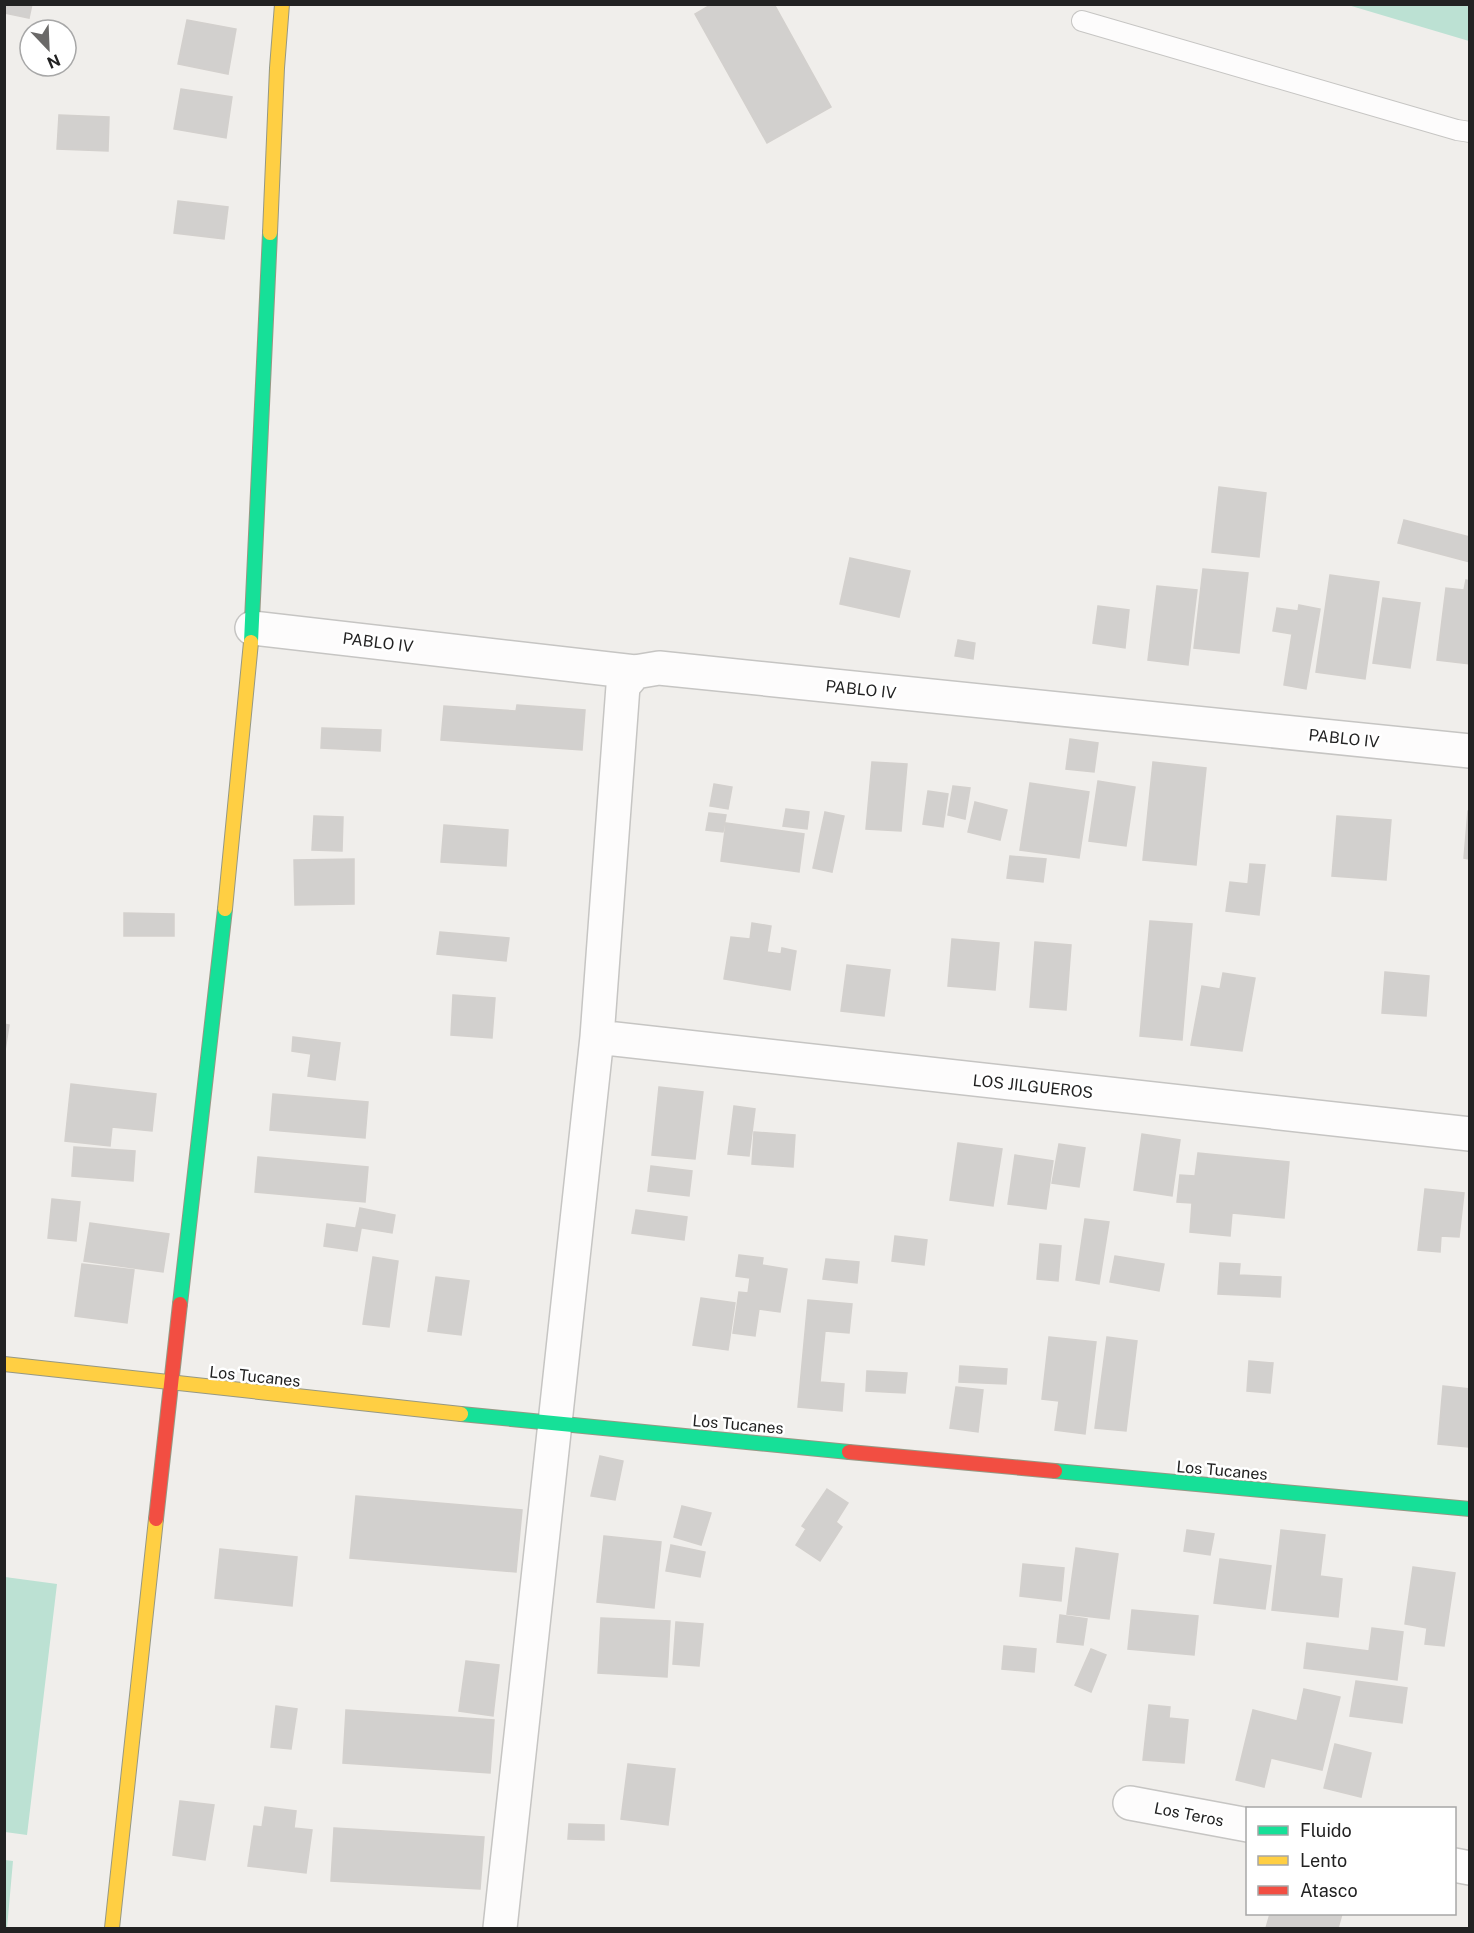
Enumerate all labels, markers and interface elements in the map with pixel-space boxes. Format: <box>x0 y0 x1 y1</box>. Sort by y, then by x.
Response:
north arrow <box>18 18 78 78</box>
text: N <box>44 50 63 73</box>
street label: PABLO IV <box>341 629 415 656</box>
street label: PABLO IV <box>825 676 898 703</box>
street label: PABLO IV <box>1308 725 1381 752</box>
street label: LOS JILGUEROS <box>972 1071 1094 1102</box>
street label: Los Tucanes <box>208 1362 301 1391</box>
street label: Los Tucanes <box>692 1411 784 1438</box>
street label: Los Tucanes <box>1176 1457 1268 1484</box>
street label: Los Teros <box>1152 1798 1225 1831</box>
legend <box>1246 1807 1456 1915</box>
text: Fluido <box>1300 1820 1352 1841</box>
text: Lento <box>1300 1850 1347 1871</box>
text: Atasco <box>1300 1880 1358 1901</box>

